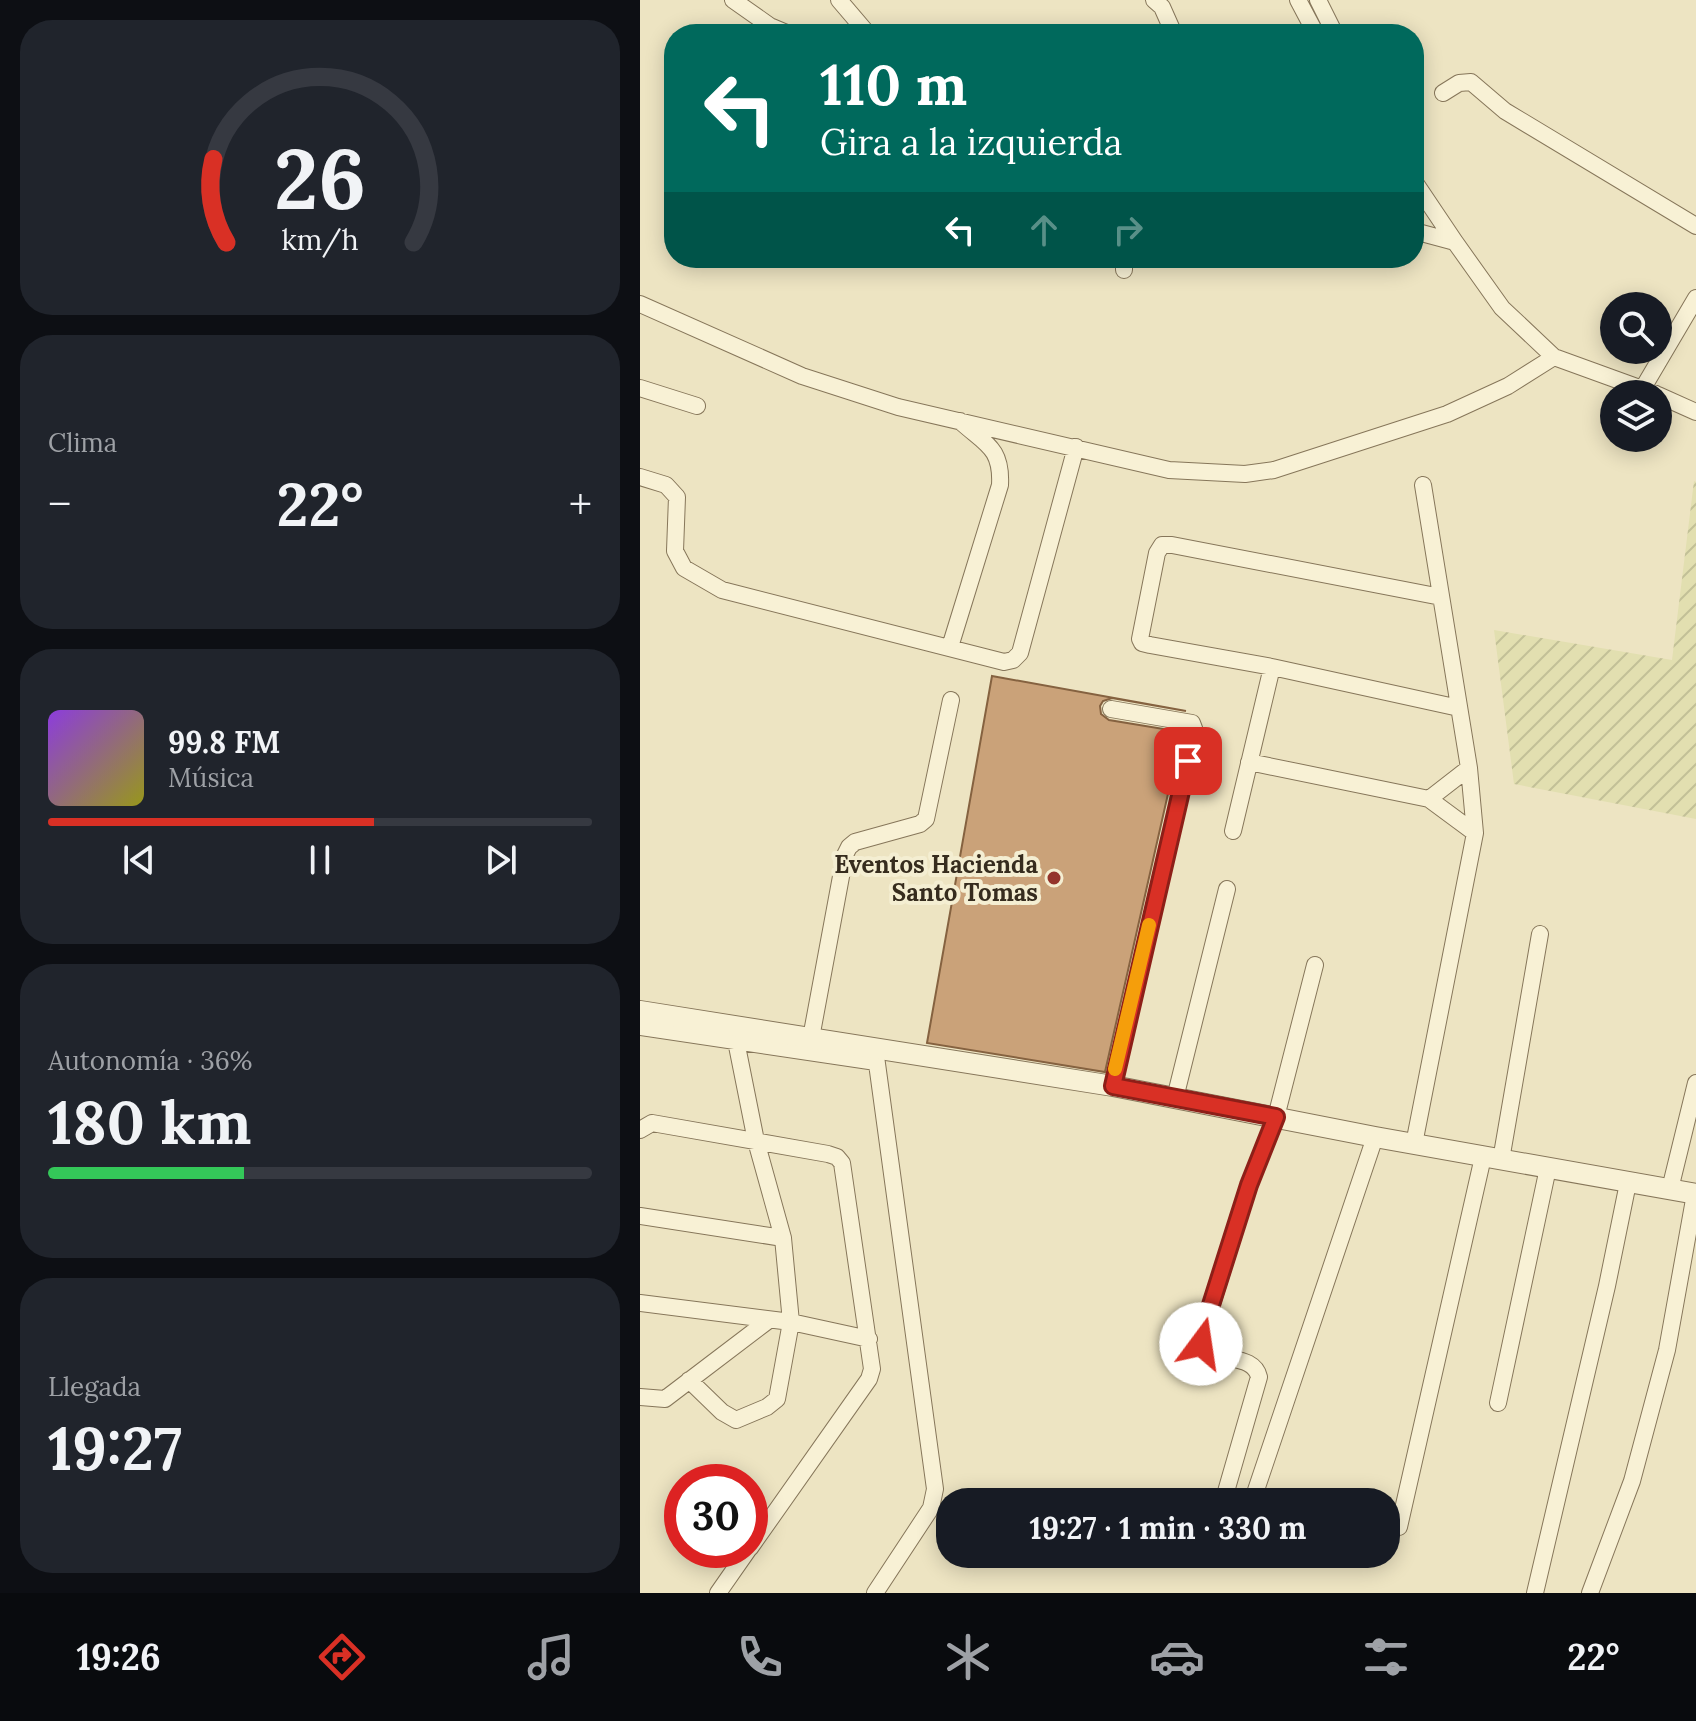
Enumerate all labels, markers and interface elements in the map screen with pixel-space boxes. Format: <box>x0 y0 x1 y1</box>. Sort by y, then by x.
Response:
text: 110 m <box>820 49 967 120</box>
icon: left <box>688 56 792 160</box>
text: Gira a la izquierda <box>820 119 1122 165</box>
text: 26 <box>274 125 366 232</box>
icon: left <box>938 208 982 252</box>
icon: ahead <box>1022 208 1066 252</box>
icon: right <box>1106 208 1150 252</box>
text: km/h <box>281 221 359 258</box>
map controls <box>1600 292 1672 452</box>
button: search <box>1600 292 1672 364</box>
button: layers <box>1600 380 1672 452</box>
text: Clima <box>48 426 117 459</box>
text: 22° <box>277 466 363 542</box>
text: − <box>48 476 71 532</box>
text: + <box>569 476 592 532</box>
text: 99.8 FM <box>168 723 280 761</box>
pin <box>1154 727 1222 795</box>
icon: arrive <box>1166 739 1210 783</box>
text: Música <box>168 761 254 794</box>
icon: previous <box>117 838 161 882</box>
icon: pause <box>298 838 342 882</box>
icon: next <box>479 838 523 882</box>
place label: Eventos Hacienda Santo Tomas <box>834 849 1038 908</box>
marker: Eventos Hacienda Santo Tomas <box>1045 869 1063 887</box>
text: Autonomía · 36% <box>48 1044 252 1077</box>
text: 180 km <box>48 1084 251 1160</box>
position arrow <box>1159 1302 1243 1386</box>
text: Llegada <box>48 1370 141 1403</box>
text: 19:27 <box>48 1410 182 1486</box>
speed limit sign: 30 <box>664 1464 768 1568</box>
text: 19:27 · 1 min · 330 m <box>1030 1509 1306 1547</box>
icon: directions <box>314 1629 370 1685</box>
icon: music <box>523 1629 579 1685</box>
icon: phone <box>732 1629 788 1685</box>
icon: climate <box>940 1629 996 1685</box>
icon: car <box>1149 1629 1205 1685</box>
icon: filters <box>1358 1629 1414 1685</box>
text: 19:26 <box>76 1634 161 1680</box>
text: 22° <box>1567 1634 1619 1680</box>

